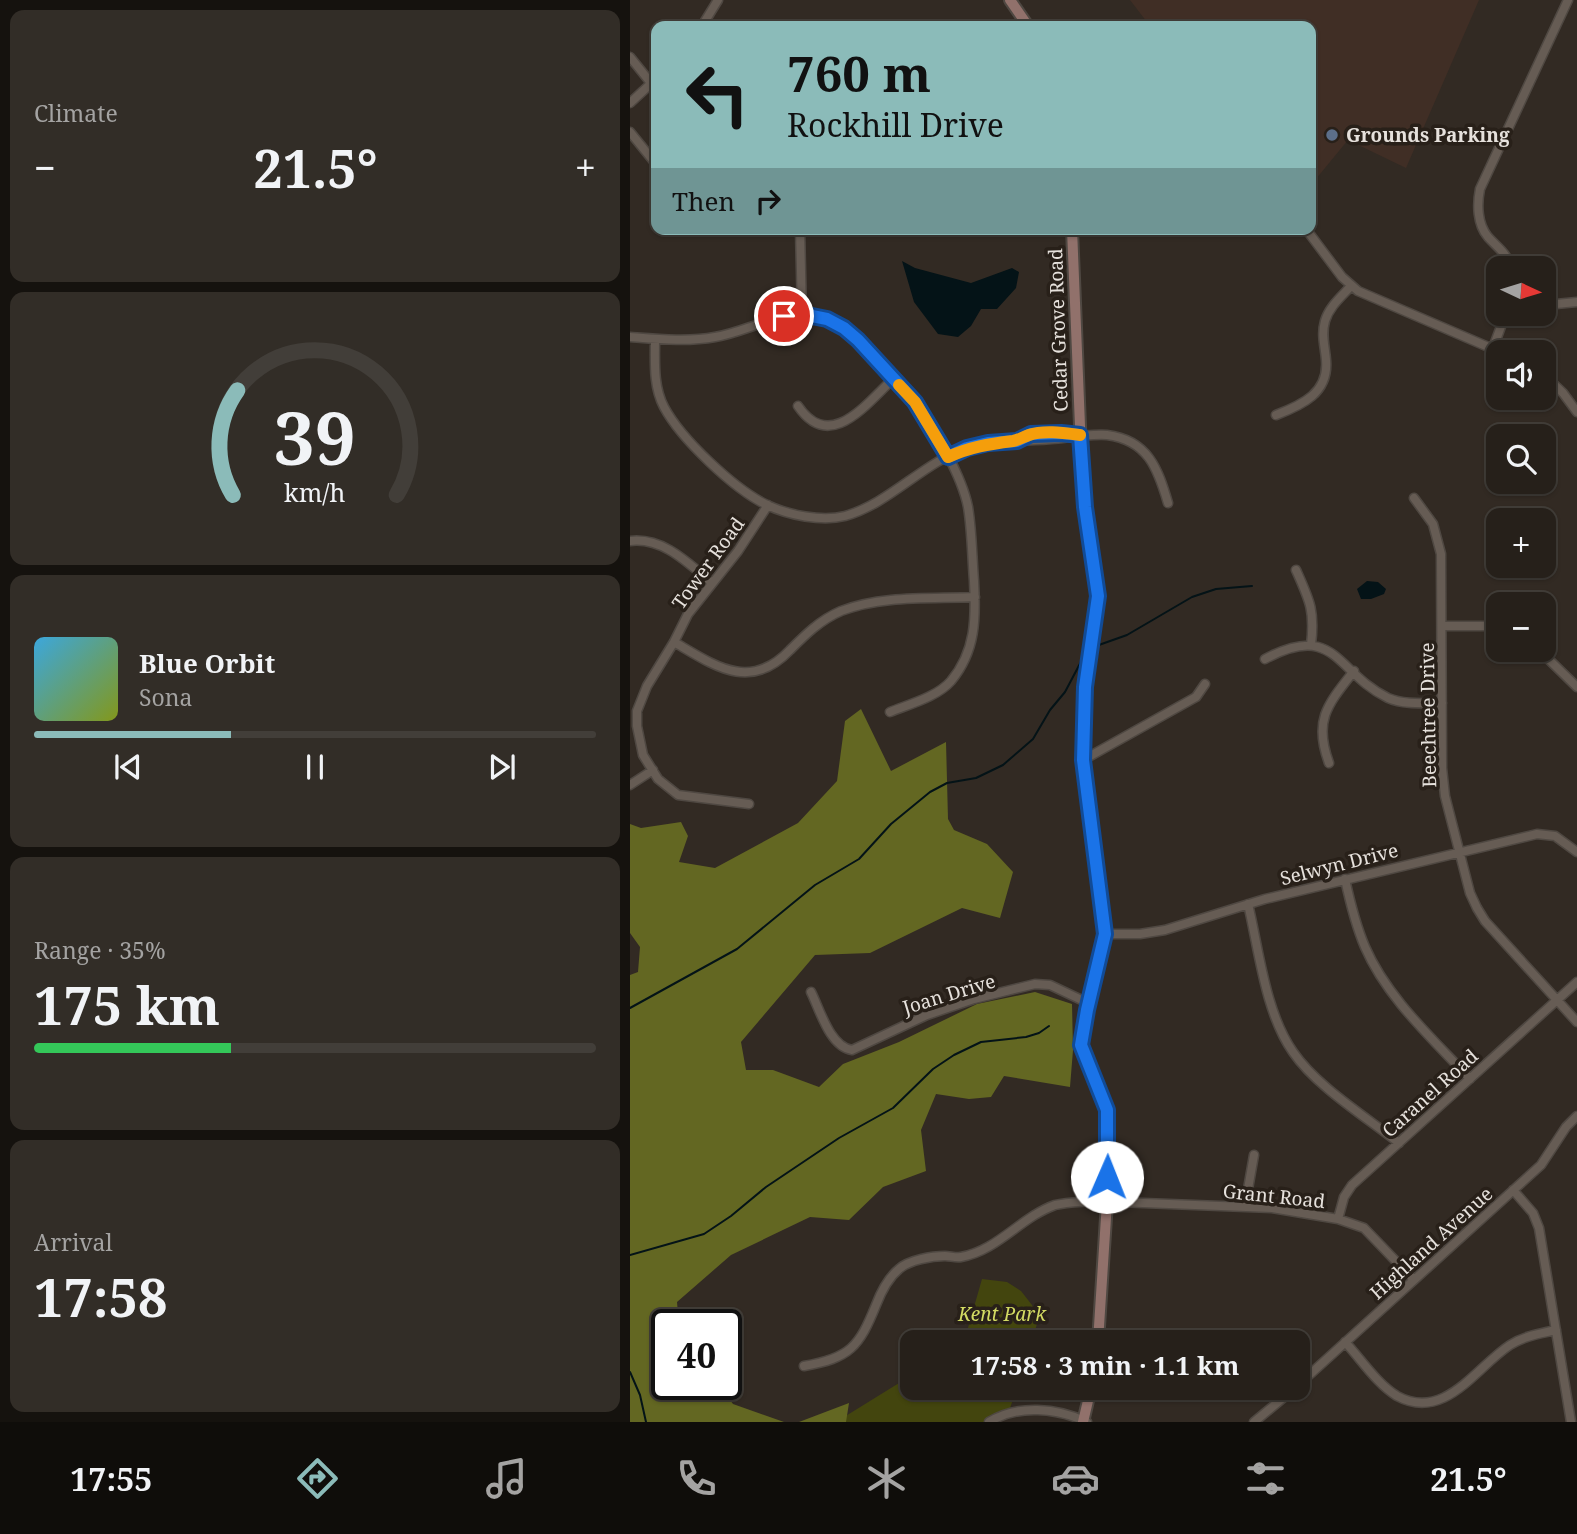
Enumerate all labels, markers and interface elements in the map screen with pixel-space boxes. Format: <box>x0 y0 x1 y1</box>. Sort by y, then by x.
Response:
text: 760 m <box>787 40 931 106</box>
icon: left <box>672 49 763 140</box>
text: Climate <box>34 97 118 129</box>
text: Rockhill Drive <box>787 103 1004 146</box>
place label: Grounds Parking <box>1346 122 1510 148</box>
marker: Grounds Parking <box>1324 127 1340 143</box>
text: 21.5° <box>253 132 378 203</box>
text: − <box>34 141 56 193</box>
text: + <box>575 141 596 193</box>
icon: right <box>749 182 787 220</box>
text: Then <box>672 183 735 219</box>
street label: Cedar Grove Road <box>1042 248 1074 412</box>
north arrow <box>1486 256 1556 326</box>
map controls <box>1486 256 1556 662</box>
pin <box>754 286 814 346</box>
icon: arrive <box>765 297 803 335</box>
button: sound <box>1486 340 1556 410</box>
text: 39 <box>274 387 356 486</box>
button: search <box>1486 424 1556 494</box>
text: km/h <box>284 474 346 508</box>
button: + <box>1486 508 1556 578</box>
street label: Tower Road <box>666 511 750 614</box>
button: − <box>1486 592 1556 662</box>
street label: Beechtree Drive <box>1414 642 1442 788</box>
text: Blue Orbit <box>139 645 275 681</box>
text: Sona <box>139 681 193 713</box>
icon: previous <box>109 748 147 786</box>
icon: pause <box>296 748 334 786</box>
icon: next <box>483 748 521 786</box>
street label: Selwyn Drive <box>1277 837 1401 891</box>
text: Range · 35% <box>34 934 166 966</box>
street label: Joan Drive <box>899 968 999 1021</box>
text: 175 km <box>34 969 220 1040</box>
street label: Caranel Road <box>1376 1043 1484 1143</box>
position arrow <box>1070 1140 1144 1214</box>
street label: Grant Road <box>1222 1178 1327 1214</box>
street label: Highland Avenue <box>1364 1181 1498 1305</box>
text: Arrival <box>34 1226 113 1258</box>
text: 17:58 <box>34 1261 167 1332</box>
park label: Kent Park <box>957 1301 1047 1327</box>
speed limit sign: 40 <box>651 1309 742 1400</box>
text: 17:58 · 3 min · 1.1 km <box>971 1347 1239 1383</box>
icon: directions <box>293 1454 342 1503</box>
icon: music <box>482 1454 531 1503</box>
icon: phone <box>672 1454 721 1503</box>
icon: climate <box>862 1454 911 1503</box>
icon: car <box>1051 1454 1100 1503</box>
icon: filters <box>1241 1454 1290 1503</box>
text: 17:55 <box>70 1457 152 1500</box>
text: 21.5° <box>1430 1457 1507 1500</box>

